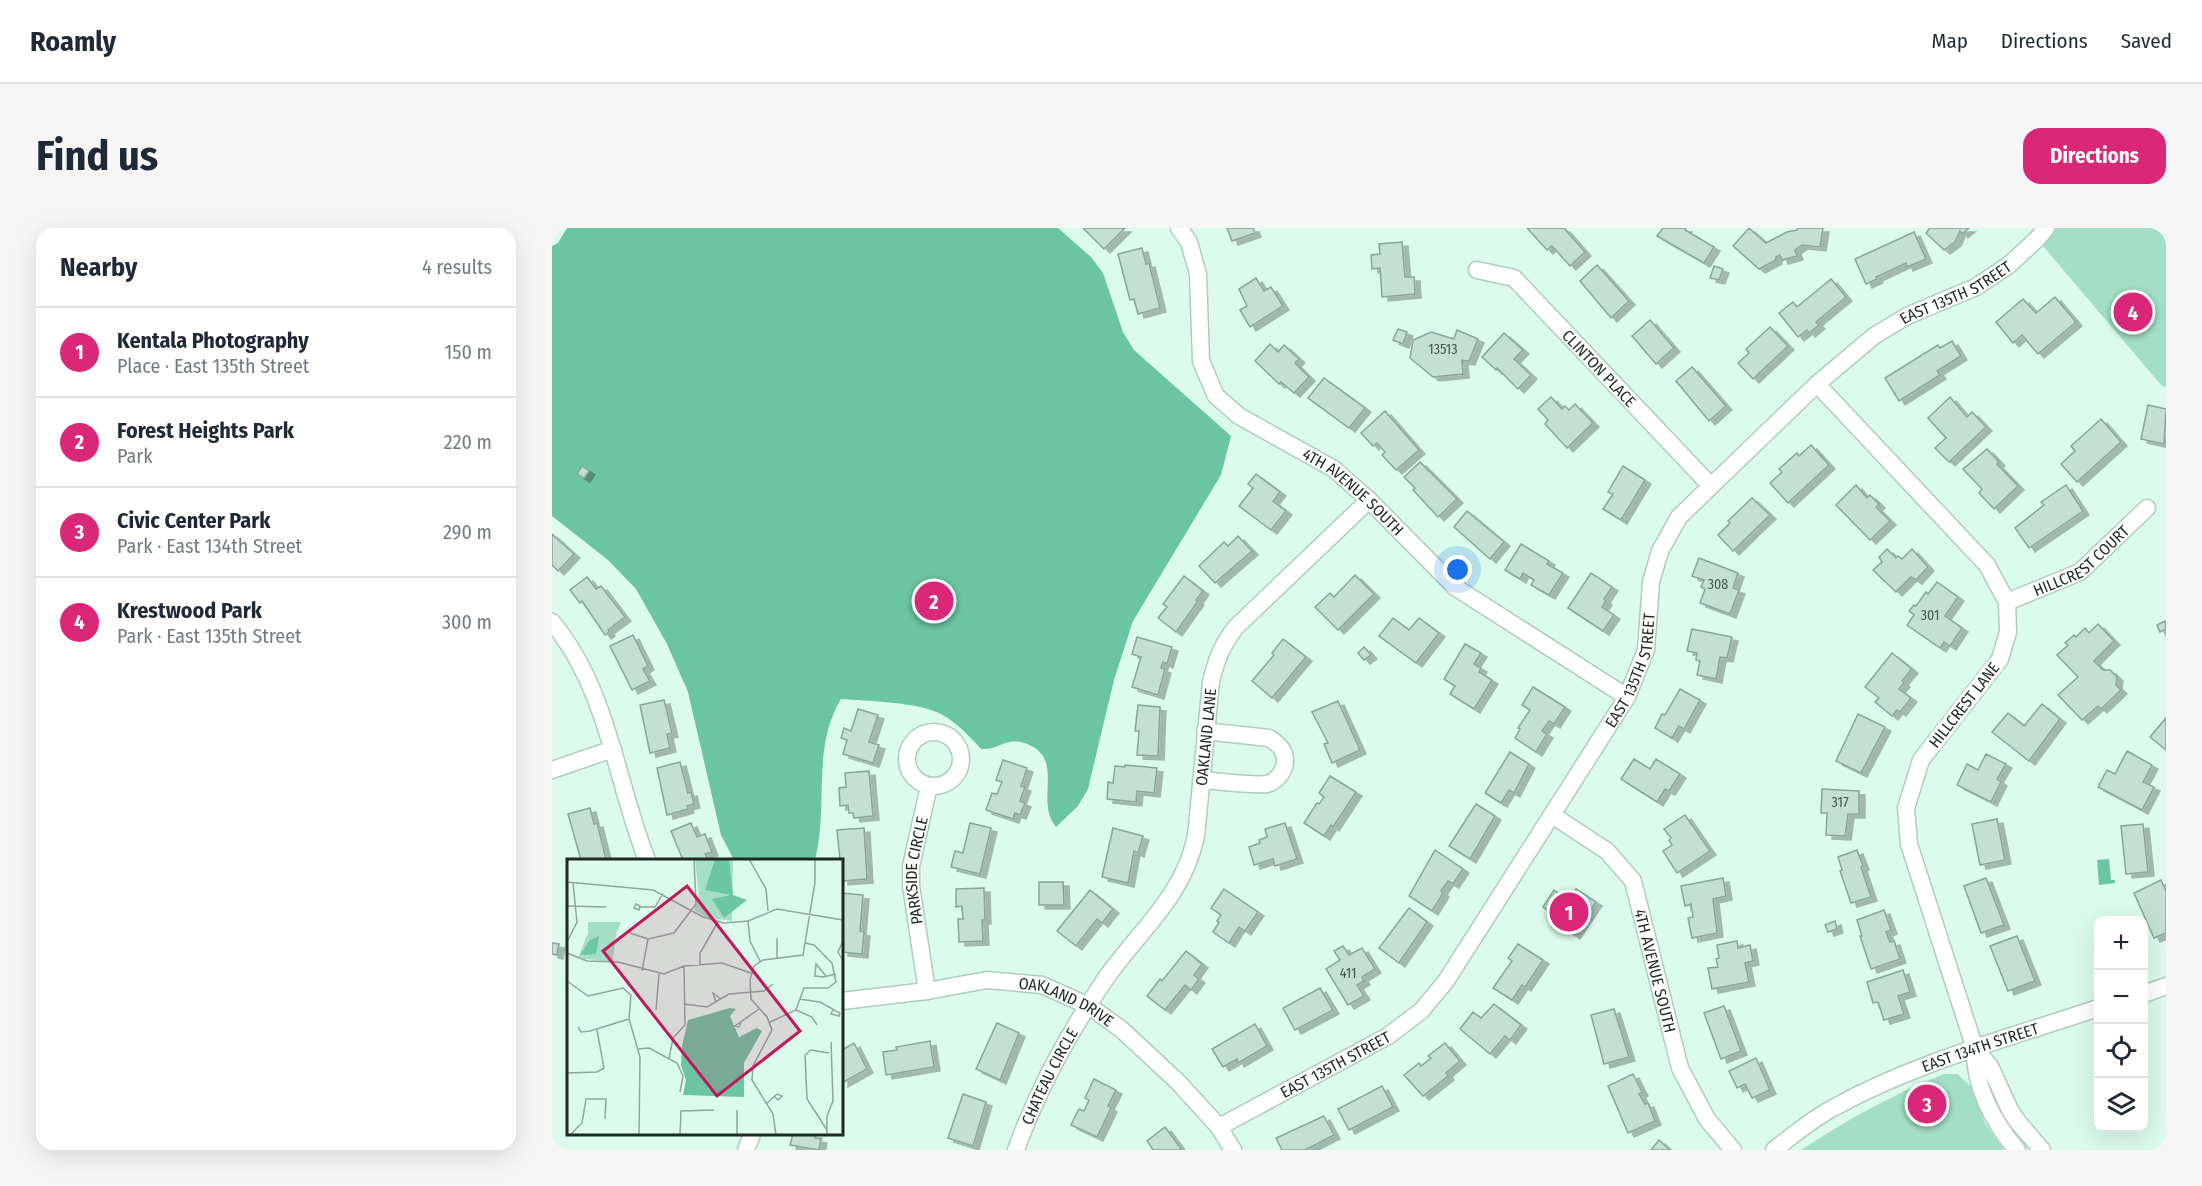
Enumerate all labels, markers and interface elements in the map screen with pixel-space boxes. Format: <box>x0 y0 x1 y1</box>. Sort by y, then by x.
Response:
text: Roamly <box>30 25 116 58</box>
text: Map <box>1931 28 1968 54</box>
text: Directions <box>2001 28 2088 54</box>
text: Saved <box>2121 28 2172 54</box>
button: Directions <box>2023 128 2166 184</box>
text: Find us <box>36 131 158 181</box>
text: Nearby <box>60 252 137 283</box>
text: 4 results <box>422 255 492 279</box>
street label: EAST 135TH STREET <box>1896 257 2015 328</box>
pin: 4 <box>2114 290 2152 334</box>
street label: CLINTON PLACE <box>1558 326 1640 411</box>
text: Kentala Photography <box>117 327 309 354</box>
text: 1 <box>75 340 84 364</box>
text: 150 m <box>445 340 492 364</box>
house number: 13513 <box>1428 341 1458 358</box>
text: Place · East 135th Street <box>117 354 309 378</box>
text: Forest Heights Park <box>117 417 294 444</box>
text: 2 <box>75 430 84 454</box>
text: 220 m <box>444 430 492 454</box>
text: Park <box>117 444 153 468</box>
street label: 4TH AVENUE SOUTH <box>1300 444 1408 539</box>
text: Civic Center Park <box>117 507 270 534</box>
text: 3 <box>75 520 84 544</box>
text: 290 m <box>443 520 492 544</box>
street label: HILLCREST COURT <box>2030 521 2133 600</box>
text: Park · East 134th Street <box>117 534 302 558</box>
your location <box>1443 555 1472 584</box>
house number: 308 <box>1708 576 1728 593</box>
pin: 2 <box>914 578 953 623</box>
text: Krestwood Park <box>117 597 262 624</box>
house number: 301 <box>1921 607 1939 624</box>
text: 4 <box>74 610 85 634</box>
text: 300 m <box>442 610 492 634</box>
street label: EAST 135TH STREET <box>1601 612 1658 731</box>
text: Park · East 135th Street <box>117 624 302 648</box>
street label: HILLCREST LANE <box>1925 659 2003 751</box>
street label: OAKLAND LANE <box>1191 687 1220 787</box>
house number: 317 <box>1831 794 1849 811</box>
street label: PARKSIDE CIRCLE <box>901 815 931 926</box>
inset map <box>567 859 843 1135</box>
pin: 1 <box>1550 890 1588 934</box>
street label: 4TH AVENUE SOUTH <box>1631 907 1680 1035</box>
map controls <box>2094 916 2148 1132</box>
button: + <box>2094 916 2148 970</box>
house number: 411 <box>1340 965 1356 982</box>
button: − <box>2094 970 2148 1024</box>
street label: OAKLAND DRIVE <box>1018 973 1117 1030</box>
street label: EAST 134TH STREET <box>1919 1018 2041 1076</box>
button: locate <box>2094 1024 2148 1078</box>
street label: CHATEAU CIRCLE <box>1017 1025 1081 1127</box>
street label: EAST 135TH STREET <box>1277 1027 1394 1102</box>
button: layers <box>2094 1078 2148 1132</box>
pin: 3 <box>1908 1082 1946 1126</box>

